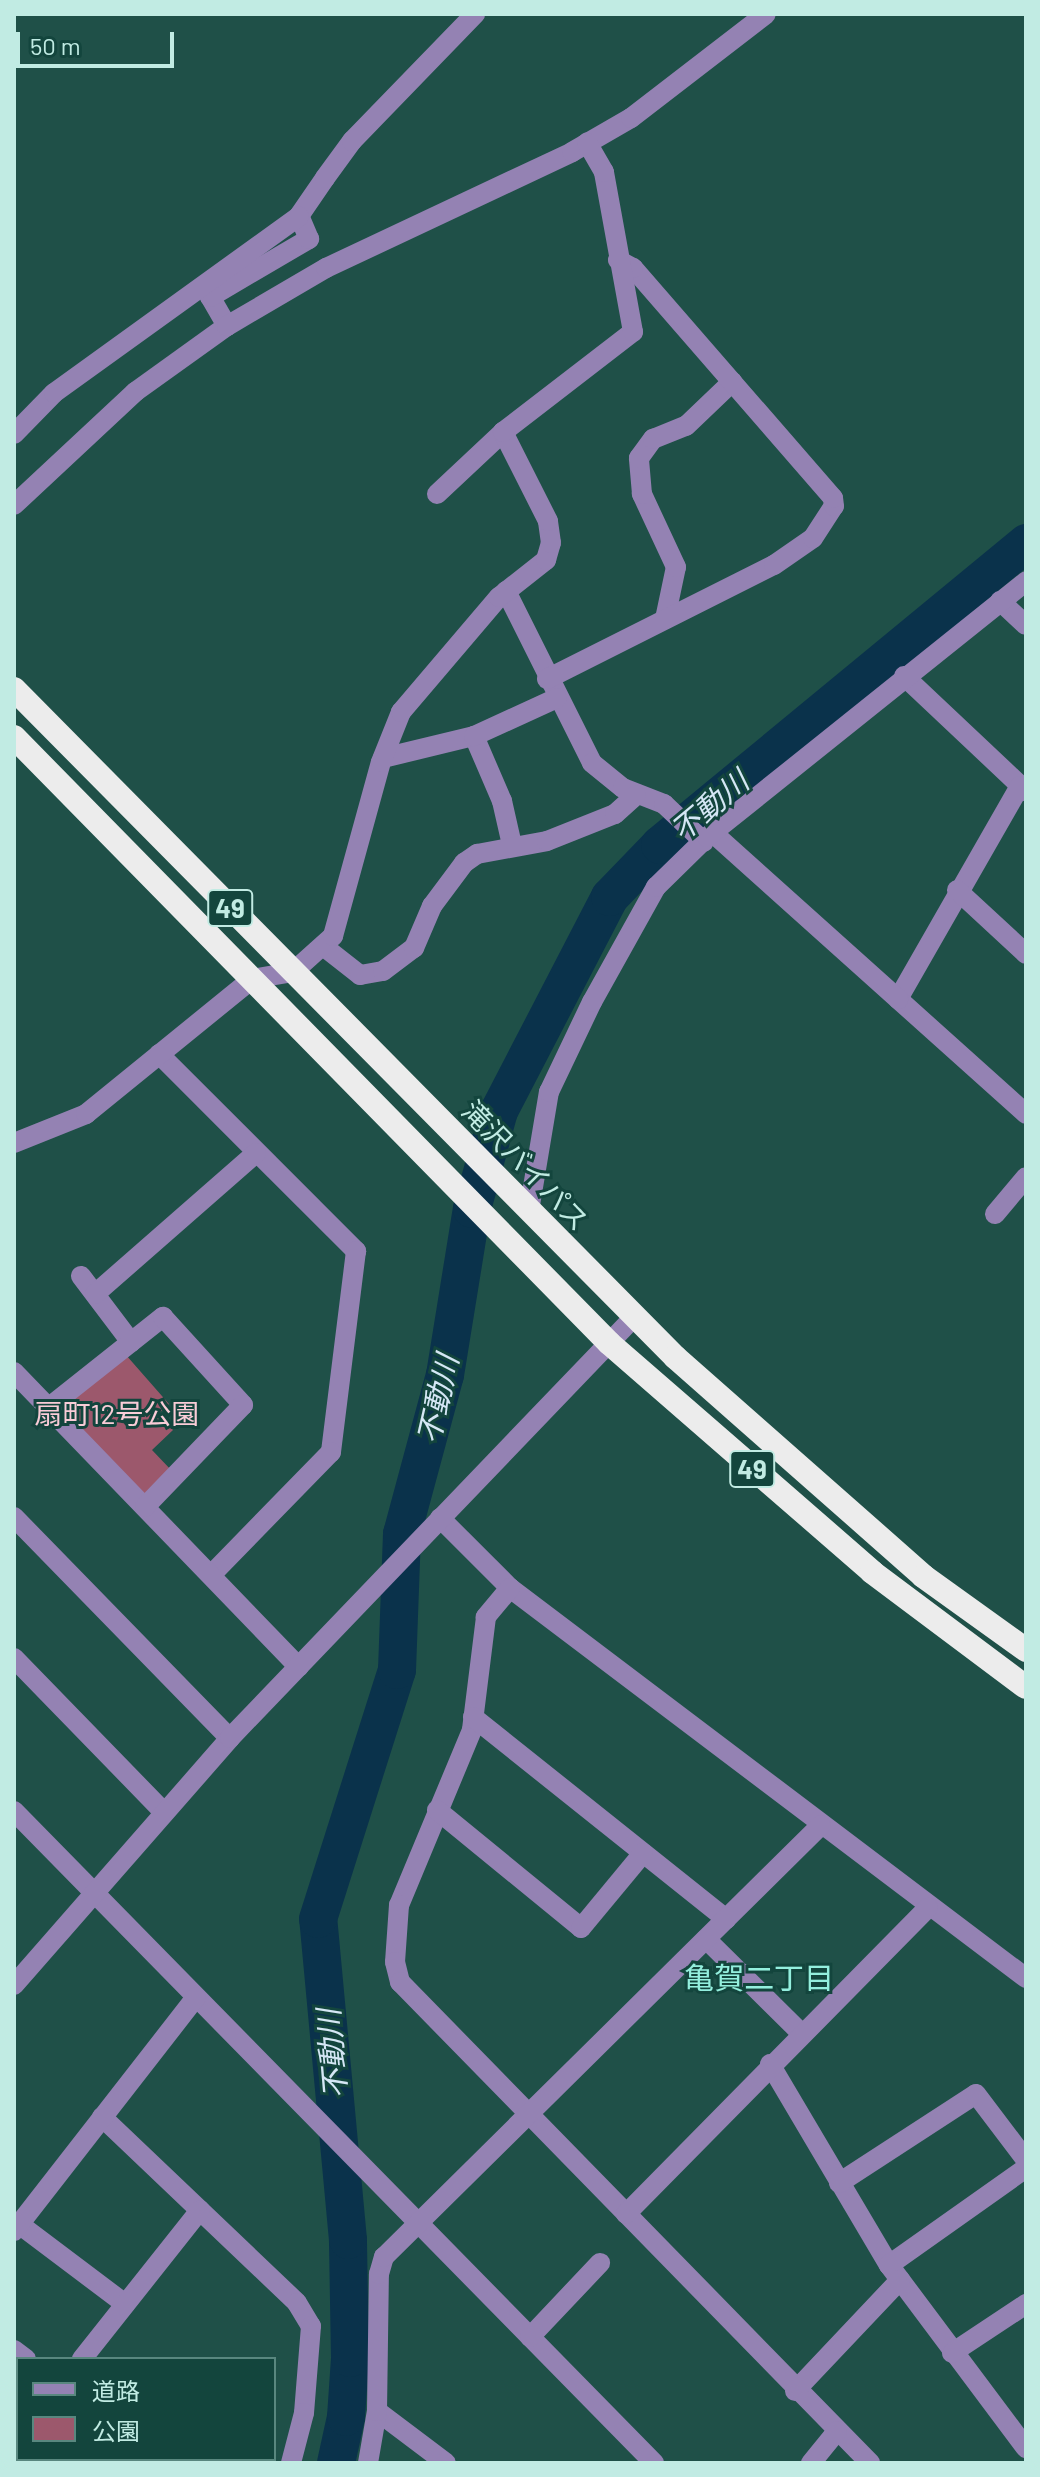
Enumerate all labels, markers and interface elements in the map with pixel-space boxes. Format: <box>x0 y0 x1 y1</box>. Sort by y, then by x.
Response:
scale bar <box>20 16 178 66</box>
text: 50 m <box>30 31 81 60</box>
water label: 不動川 <box>663 762 755 848</box>
road number: 49 <box>206 886 254 930</box>
street label: 滝沢バイパス <box>456 1093 596 1237</box>
water label: 不動川 <box>409 1351 465 1447</box>
park label: 扇町12号公園 <box>35 1396 199 1430</box>
road number: 49 <box>728 1447 776 1491</box>
district label: 亀賀二丁目 <box>684 1959 834 1995</box>
water label: 不動川 <box>309 2008 353 2100</box>
legend <box>16 2357 276 2461</box>
text: 道路 <box>92 2376 140 2405</box>
text: 公園 <box>92 2416 140 2445</box>

